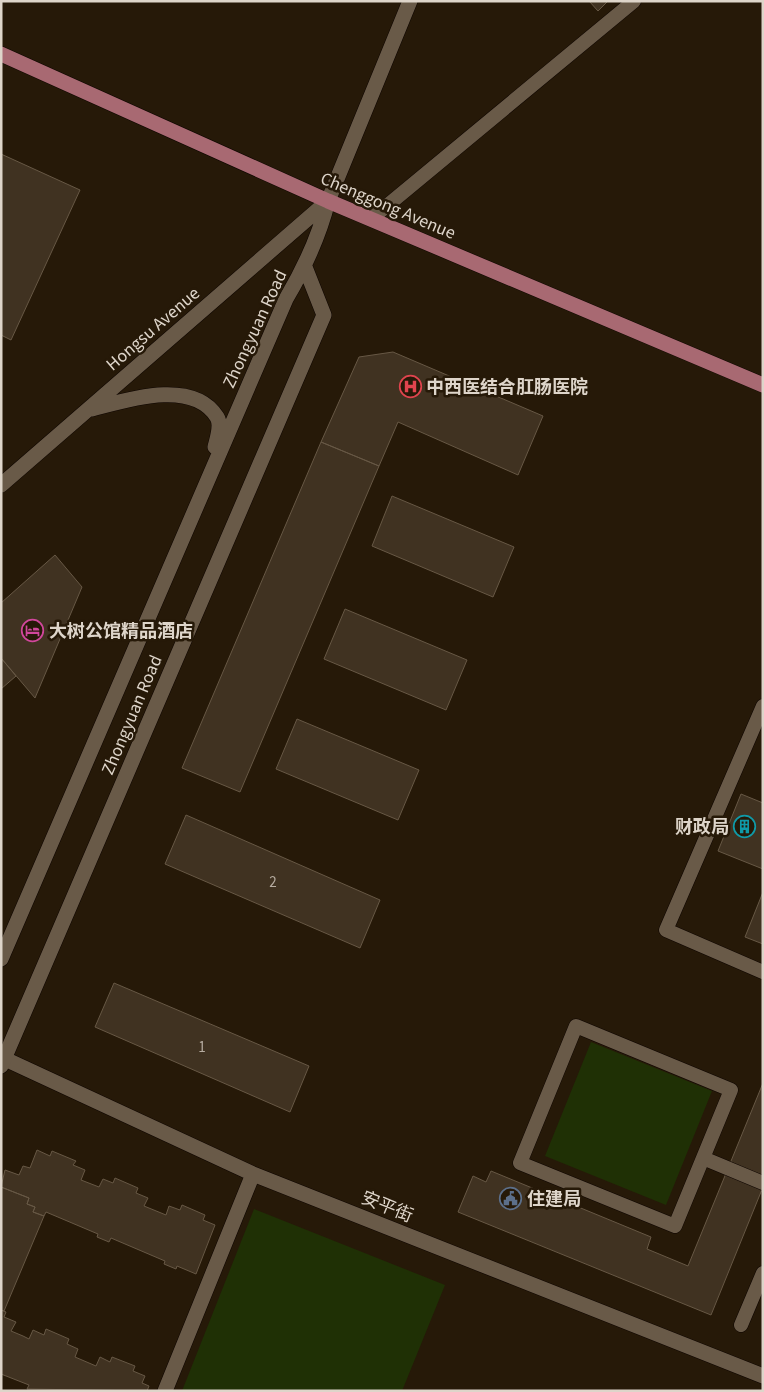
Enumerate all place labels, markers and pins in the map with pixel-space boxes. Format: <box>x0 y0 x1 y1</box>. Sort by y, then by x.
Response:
hospital icon: 中西医结合肛肠医院 <box>398 375 422 399</box>
place label: 中西医结合肛肠医院 <box>426 375 588 400</box>
hotel icon: 大树公馆精品酒店 <box>21 619 45 643</box>
place label: 大树公馆精品酒店 <box>49 619 193 644</box>
place label: 财政局 <box>675 815 729 840</box>
building icon: 财政局 <box>733 815 757 839</box>
public building icon: 住建局 <box>499 1187 523 1211</box>
place label: 住建局 <box>527 1187 581 1212</box>

